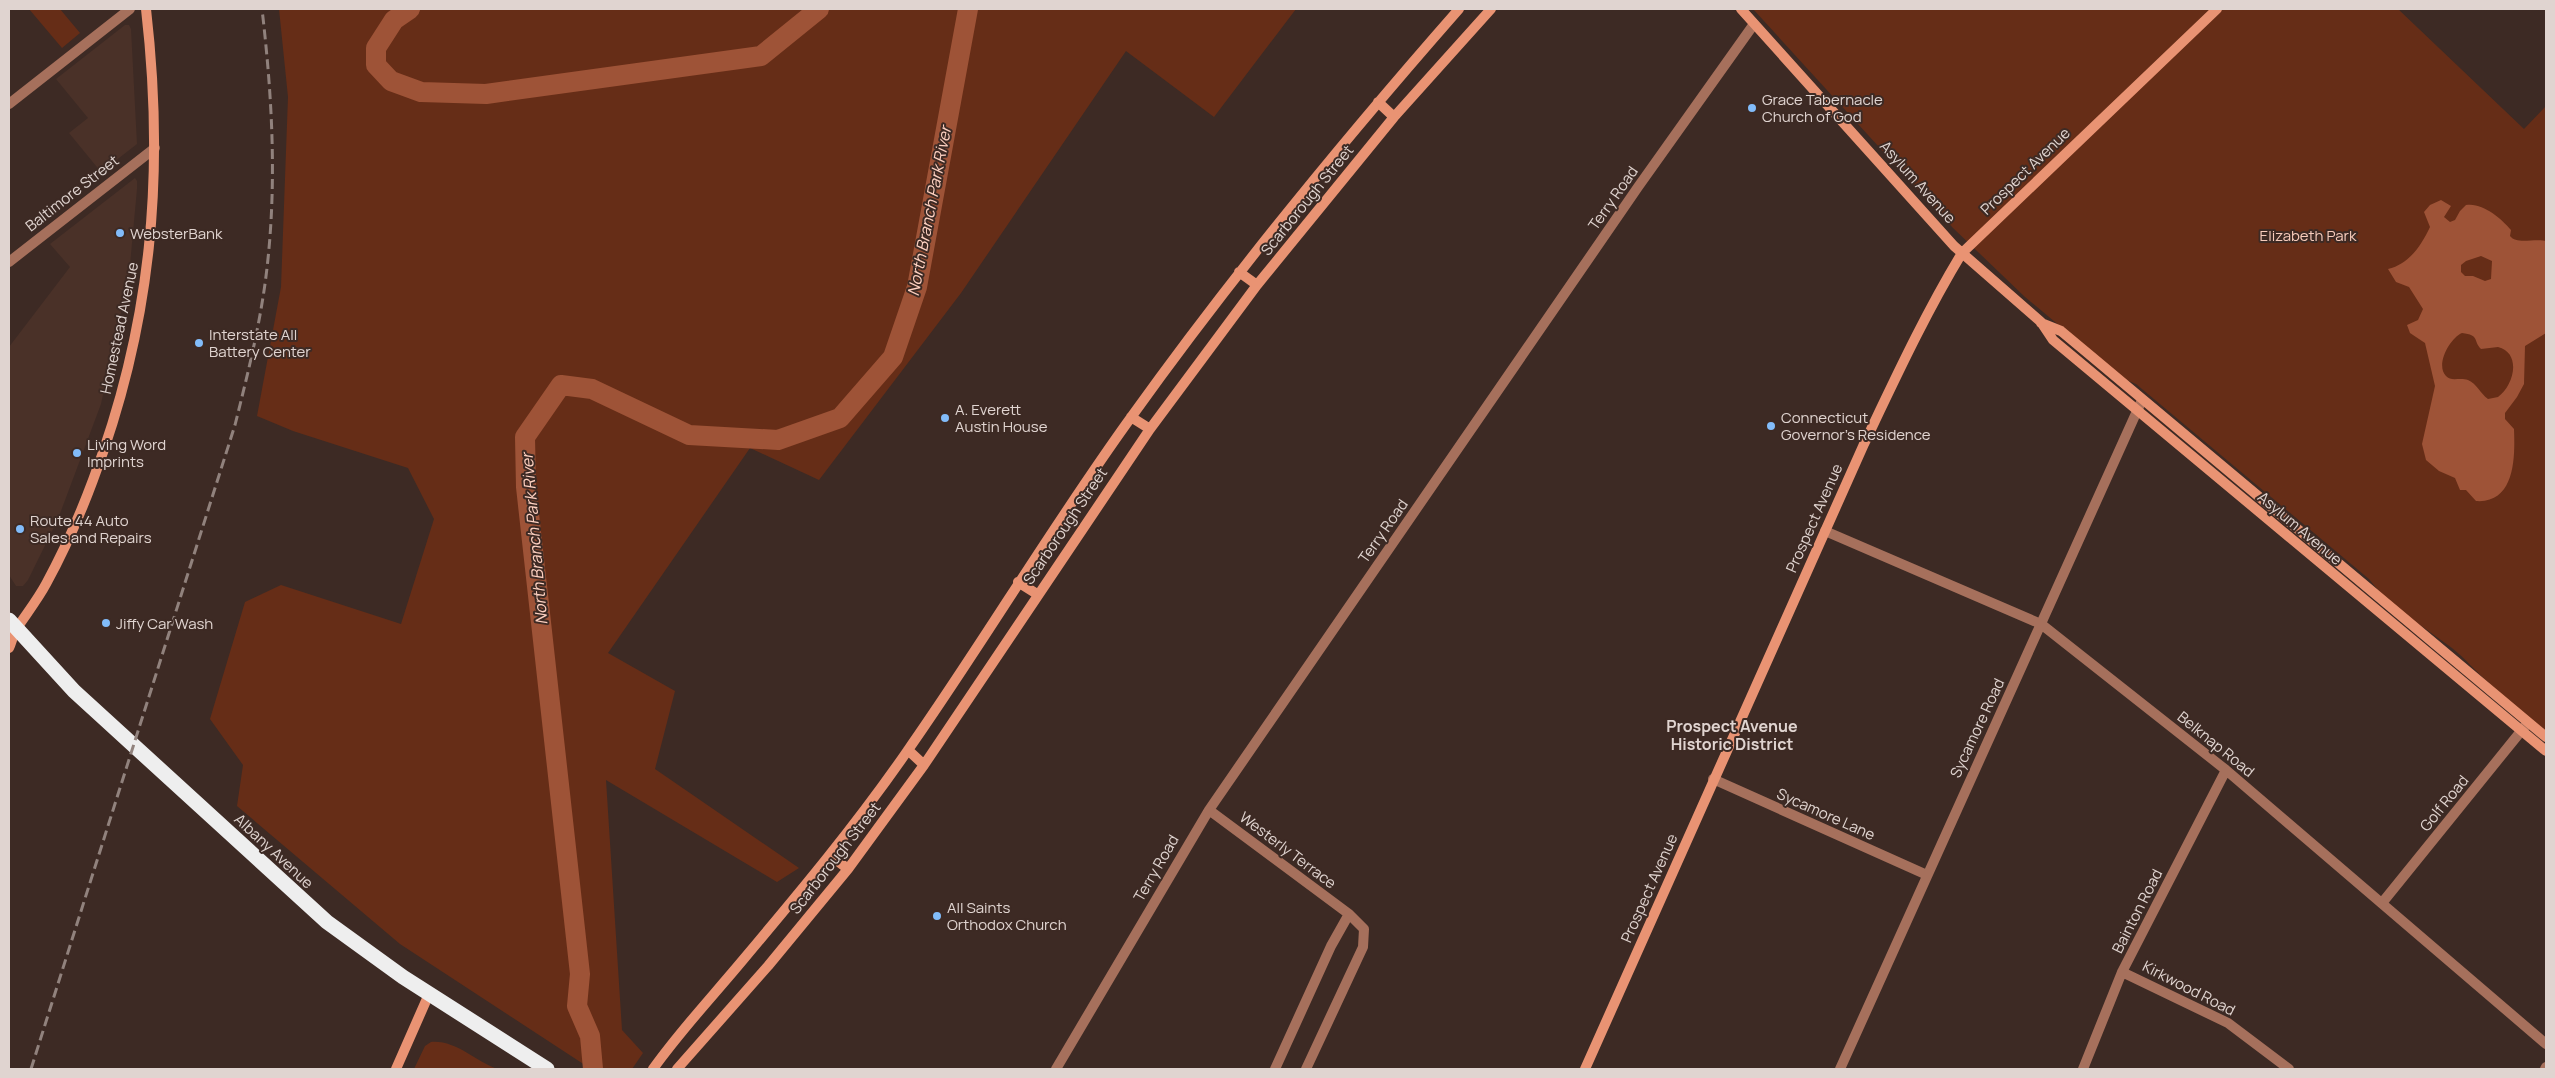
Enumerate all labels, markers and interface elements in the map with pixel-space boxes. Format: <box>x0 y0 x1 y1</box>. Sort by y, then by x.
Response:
place label: Grace Tabernacle Church of God <box>1762 89 1883 127</box>
marker: Grace Tabernacle Church of God <box>1746 102 1758 114</box>
water label: North Branch Park River <box>902 122 957 298</box>
street label: Prospect Avenue <box>1976 123 2075 219</box>
street label: Asylum Avenue <box>1875 136 1961 228</box>
street label: Scarborough Street <box>1256 140 1358 260</box>
street label: Baltimore Street <box>21 150 123 236</box>
street label: Terry Road <box>1583 162 1643 234</box>
place label: WebsterBank <box>130 223 223 244</box>
park label: Elizabeth Park <box>2260 225 2357 246</box>
marker: WebsterBank <box>114 227 126 239</box>
street label: Homestead Avenue <box>95 260 143 396</box>
place label: Interstate All Battery Center <box>209 324 311 362</box>
marker: Interstate All Battery Center <box>193 337 205 349</box>
place label: A. Everett Austin House <box>955 399 1048 437</box>
place label: Connecticut Governor's Residence <box>1781 407 1931 445</box>
marker: A. Everett Austin House <box>939 412 951 424</box>
marker: Connecticut Governor's Residence <box>1765 420 1777 432</box>
place label: Living Word Imprints <box>87 434 166 472</box>
marker: Living Word Imprints <box>71 447 83 459</box>
water label: North Branch Park River <box>515 450 552 626</box>
street label: Prospect Avenue <box>1781 460 1848 576</box>
street label: Scarborough Street <box>1018 463 1112 589</box>
street label: Asylum Avenue <box>2253 486 2347 570</box>
street label: Terry Road <box>1353 495 1413 567</box>
place label: Route 44 Auto Sales and Repairs <box>30 510 152 548</box>
marker: Route 44 Auto Sales and Repairs <box>14 523 26 535</box>
place label: Jiffy Car Wash <box>116 613 213 634</box>
marker: Jiffy Car Wash <box>100 617 112 629</box>
street label: Sycamore Road <box>1945 675 2009 781</box>
street label: Belknap Road <box>2173 706 2259 782</box>
district label: Prospect Avenue Historic District <box>1666 715 1798 755</box>
street label: Golf Road <box>2415 770 2473 836</box>
street label: Sycamore Lane <box>1774 783 1879 845</box>
street label: Scarborough Street <box>785 798 885 918</box>
street label: Westerly Terrace <box>1235 807 1341 894</box>
street label: Albany Avenue <box>230 809 318 893</box>
street label: Prospect Avenue <box>1616 830 1683 946</box>
street label: Terry Road <box>1128 831 1184 905</box>
street label: Bainton Road <box>2107 865 2167 957</box>
place label: All Saints Orthodox Church <box>947 897 1067 935</box>
marker: All Saints Orthodox Church <box>931 910 943 922</box>
street label: Kirkwood Road <box>2139 956 2239 1020</box>

